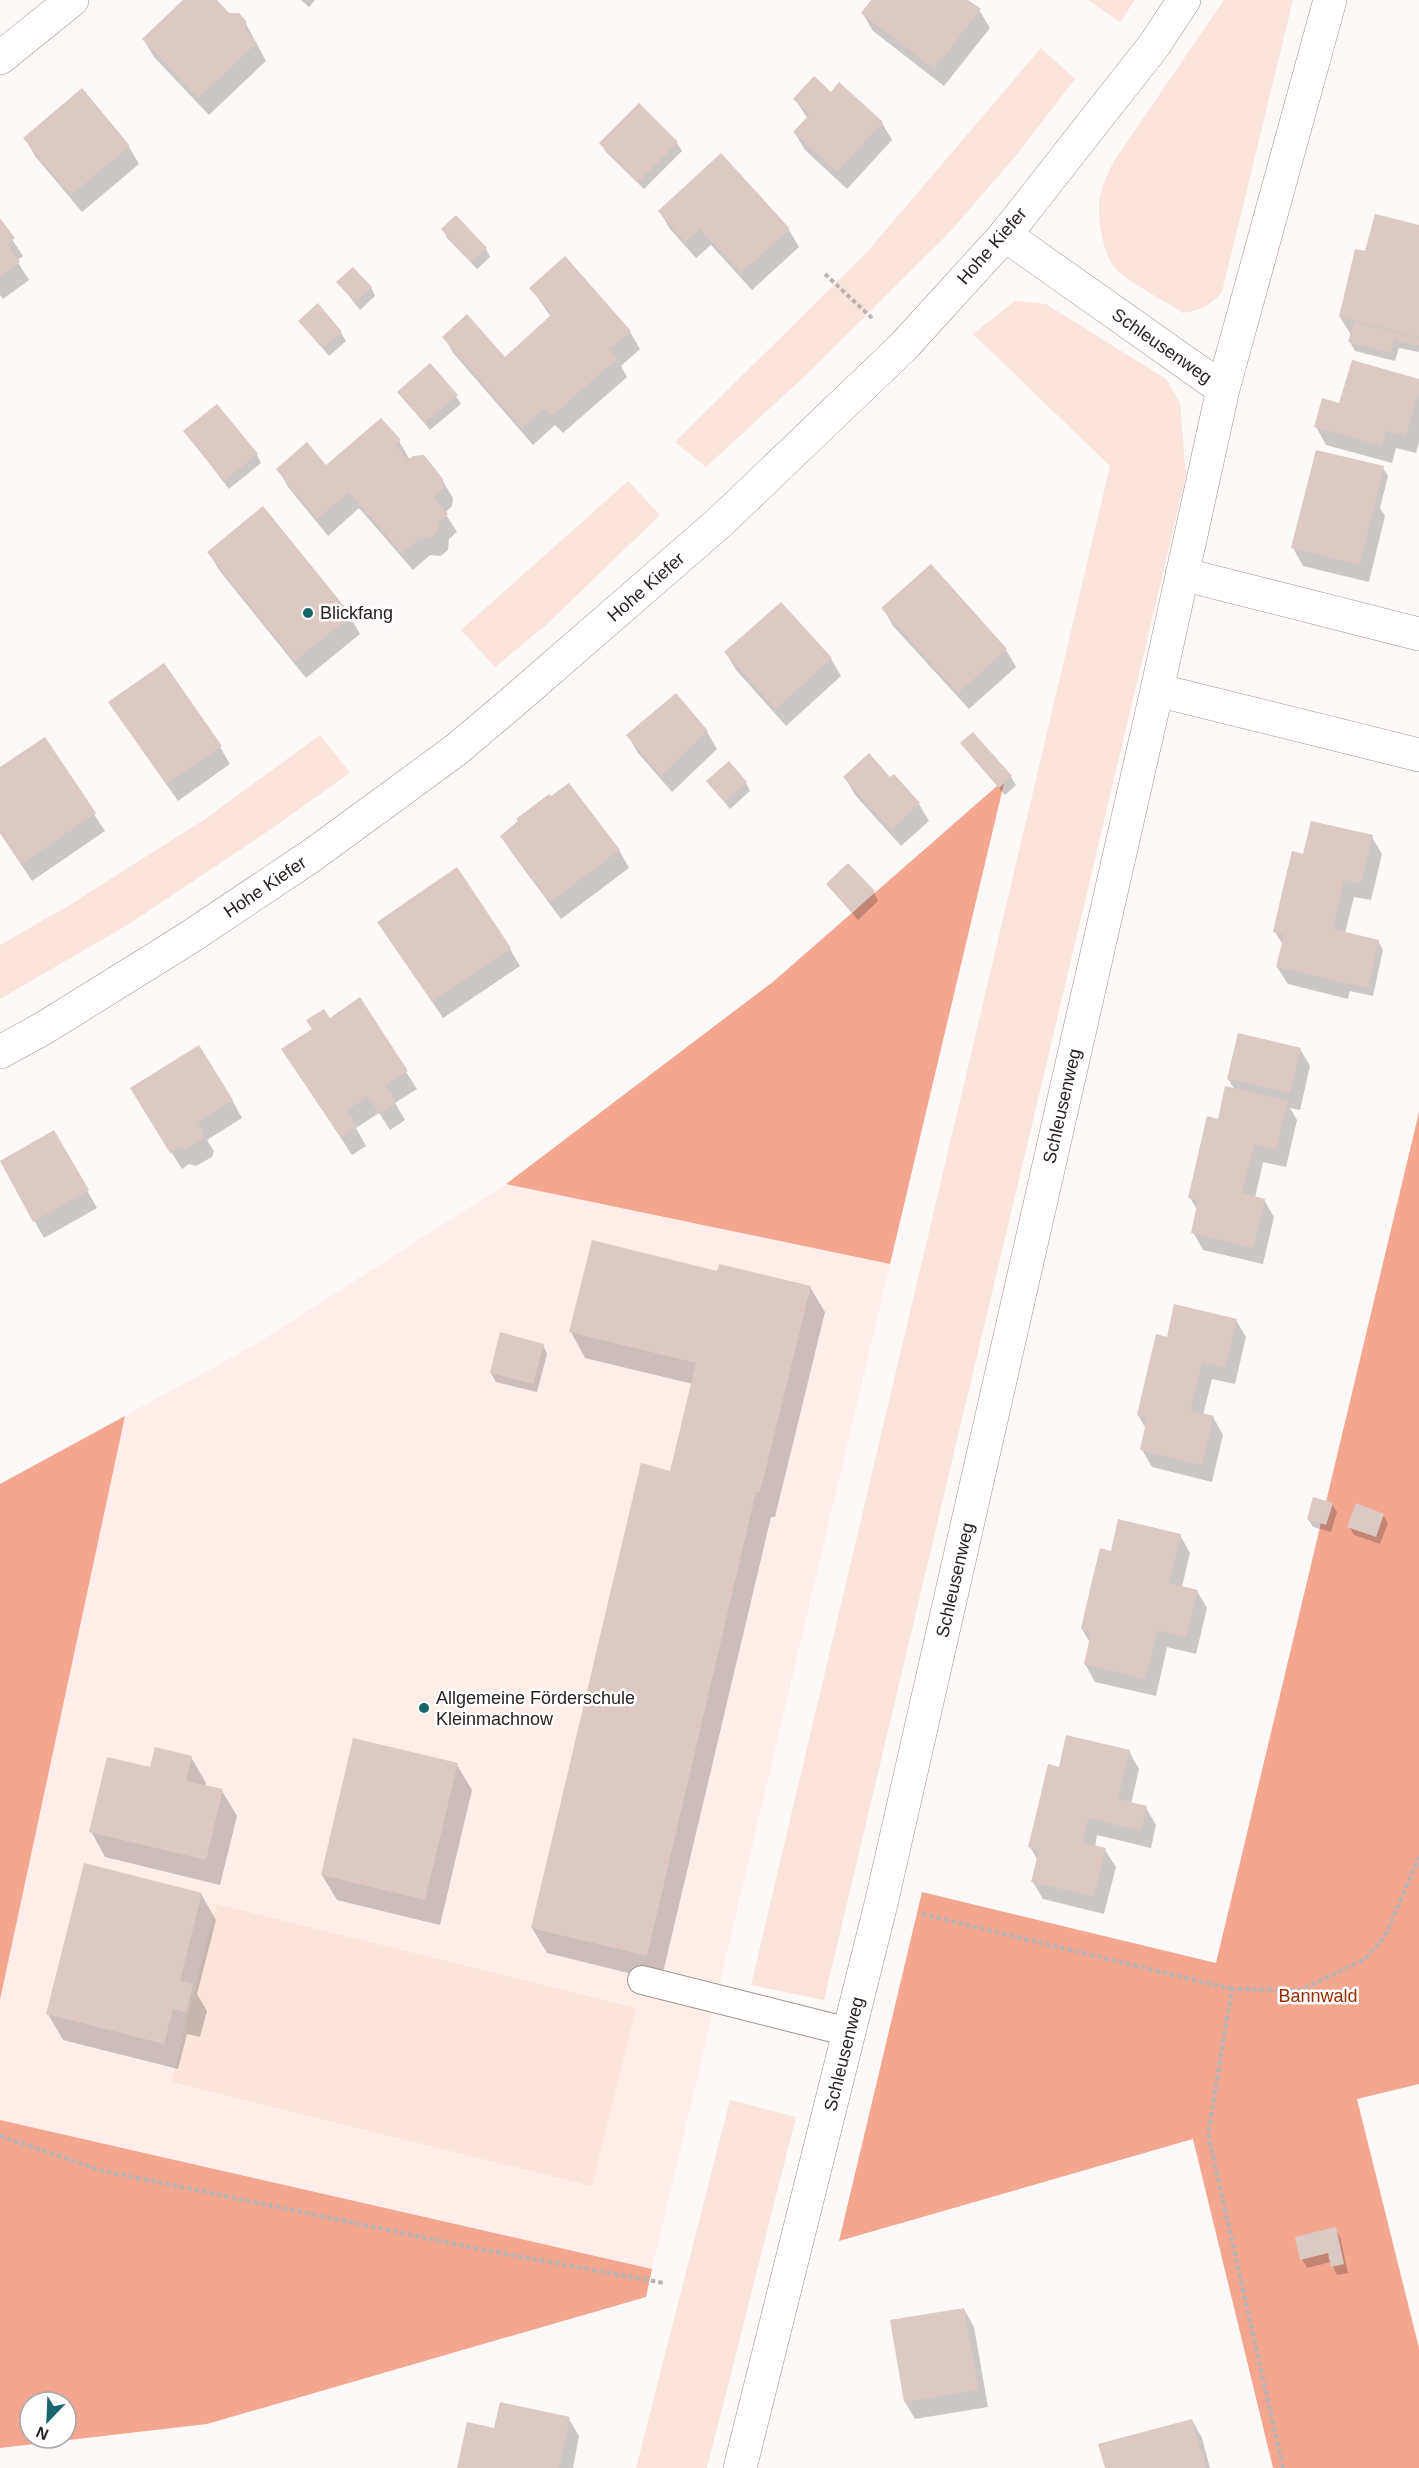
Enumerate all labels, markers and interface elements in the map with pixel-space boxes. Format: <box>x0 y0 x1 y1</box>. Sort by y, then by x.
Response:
street label: Hohe Kiefer <box>953 204 1031 288</box>
street label: Schleusenweg <box>1108 304 1216 388</box>
street label: Hohe Kiefer <box>604 548 688 626</box>
place label: Blickfang <box>320 603 393 623</box>
marker: Blickfang <box>301 606 315 620</box>
street label: Hohe Kiefer <box>220 852 310 922</box>
street label: Schleusenweg <box>1039 1047 1085 1165</box>
street label: Schleusenweg <box>932 1521 978 1639</box>
place label: Allgemeine Förderschule Kleinmachnow <box>436 1688 635 1729</box>
marker: Allgemeine Förderschule Kleinmachnow <box>417 1701 431 1715</box>
park label: Bannwald <box>1278 1986 1358 2006</box>
street label: Schleusenweg <box>820 1995 868 2113</box>
north arrow <box>18 2390 78 2450</box>
text: N <box>34 2423 51 2443</box>

